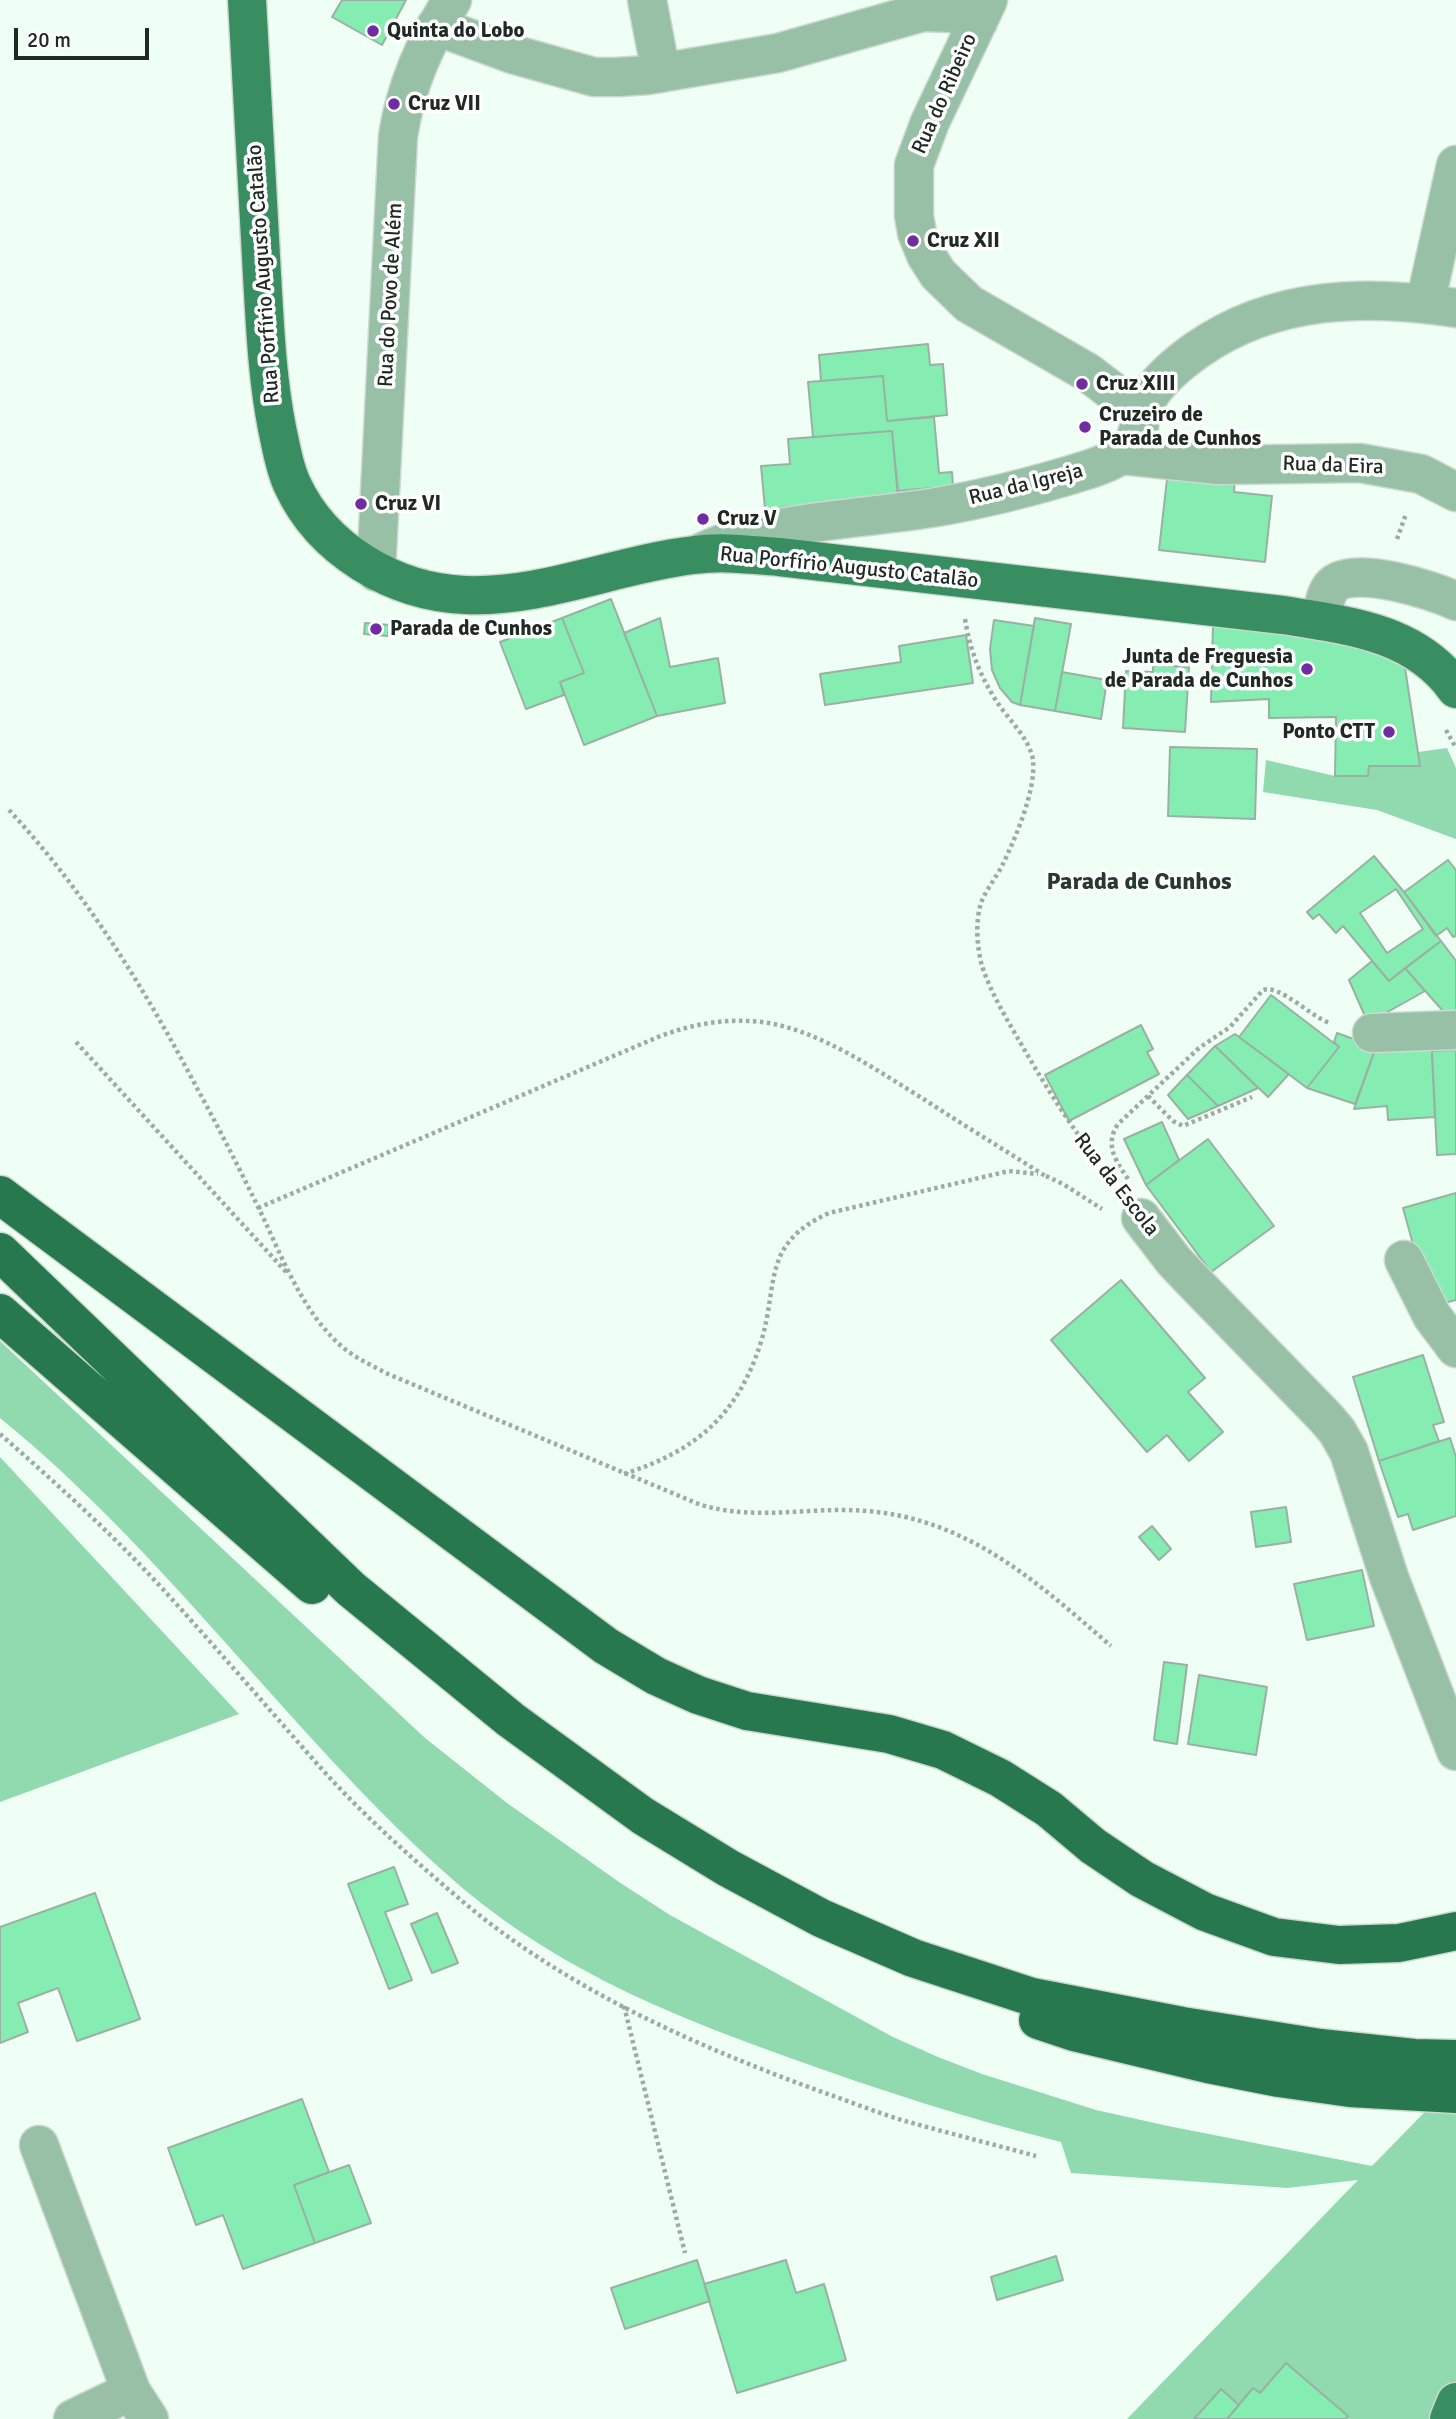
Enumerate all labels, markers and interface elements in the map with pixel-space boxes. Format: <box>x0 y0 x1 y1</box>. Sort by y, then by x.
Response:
scale bar <box>18 14 152 58</box>
place label: Quinta do Lobo <box>387 18 524 44</box>
marker: Quinta do Lobo <box>365 23 381 39</box>
text: 20 m <box>27 27 71 53</box>
street label: Rua do Ribeiro <box>907 30 983 158</box>
place label: Cruz VII <box>408 91 481 117</box>
marker: Cruz VII <box>386 96 402 112</box>
street label: Rua Porfírio Augusto Catalão <box>242 144 286 404</box>
street label: Rua do Povo de Além <box>374 202 408 388</box>
place label: Cruz XII <box>927 228 1000 254</box>
marker: Cruz XII <box>905 233 921 249</box>
place label: Cruz XIII <box>1096 371 1176 397</box>
marker: Cruz XIII <box>1074 376 1090 392</box>
place label: Cruzeiro de Parada de Cunhos <box>1099 402 1261 452</box>
marker: Cruzeiro de Parada de Cunhos <box>1077 419 1093 435</box>
street label: Rua da Eira <box>1282 452 1384 480</box>
street label: Rua da Igreja <box>966 459 1086 511</box>
place label: Cruz VI <box>375 491 441 517</box>
marker: Cruz VI <box>353 496 369 512</box>
place label: Cruz V <box>717 506 777 532</box>
marker: Cruz V <box>695 511 711 527</box>
street label: Rua Porfírio Augusto Catalão <box>719 542 979 594</box>
place label: Parada de Cunhos <box>390 616 552 642</box>
marker: Parada de Cunhos <box>368 621 384 637</box>
place label: Junta de Freguesia de Parada de Cunhos <box>1105 644 1293 694</box>
marker: Junta de Freguesia de Parada de Cunhos <box>1299 661 1315 677</box>
place label: Ponto CTT <box>1282 719 1375 745</box>
marker: Ponto CTT <box>1381 724 1397 740</box>
district label: Parada de Cunhos <box>1046 869 1232 897</box>
street label: Rua da Escola <box>1068 1128 1164 1242</box>

